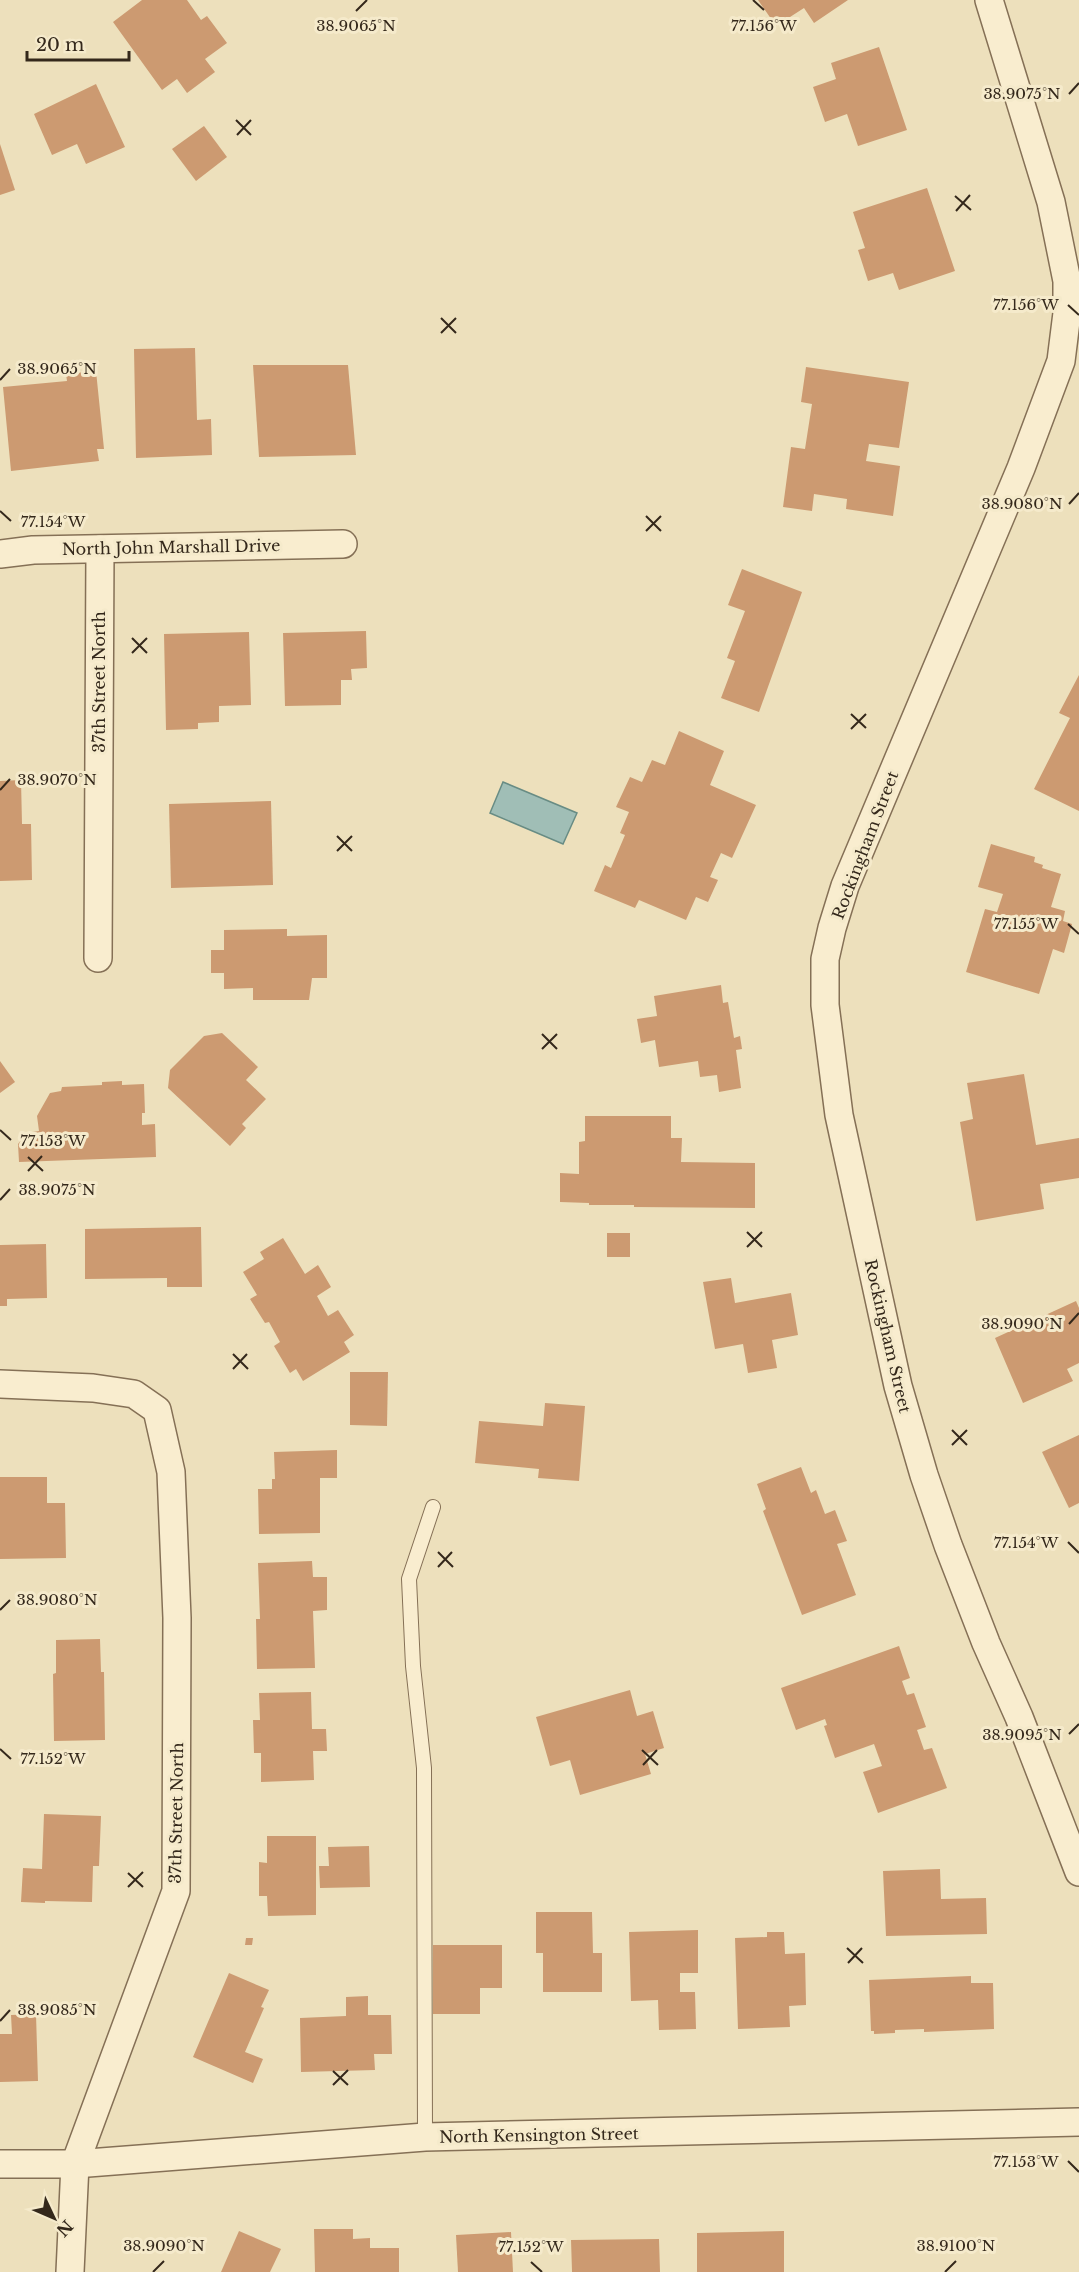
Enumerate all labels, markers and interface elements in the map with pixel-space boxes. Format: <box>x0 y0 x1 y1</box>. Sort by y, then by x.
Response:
text: 38.9065°N <box>316 16 396 35</box>
text: 77.156°W <box>731 16 797 35</box>
scale bar <box>27 24 129 62</box>
text: 20 m <box>36 34 84 56</box>
text: 38.9075°N <box>983 84 1061 103</box>
text: 77.156°W <box>993 295 1059 314</box>
text: 38.9065°N <box>17 359 97 378</box>
text: 38.9080°N <box>981 494 1063 513</box>
text: 77.154°W <box>21 512 86 531</box>
street label: North John Marshall Drive <box>62 535 280 559</box>
street label: 37th Street North <box>89 611 109 753</box>
street label: Rockingham Street <box>828 768 902 922</box>
text: 38.9070°N <box>17 770 97 789</box>
text: 77.155°W <box>994 914 1059 933</box>
text: 77.153°W <box>20 1131 86 1150</box>
text: 38.9075°N <box>18 1180 96 1199</box>
street label: Rockingham Street <box>861 1257 915 1415</box>
text: 38.9090°N <box>981 1314 1063 1333</box>
text: 77.154°W <box>994 1533 1059 1552</box>
text: 38.9080°N <box>16 1590 98 1609</box>
text: 38.9095°N <box>982 1725 1062 1744</box>
street label: 37th Street North <box>165 1742 187 1884</box>
text: 77.152°W <box>20 1749 86 1768</box>
text: 38.9085°N <box>18 2000 97 2019</box>
street label: North Kensington Street <box>439 2123 639 2147</box>
text: 77.153°W <box>993 2152 1059 2171</box>
north arrow <box>24 2188 84 2248</box>
text: N <box>52 2216 77 2241</box>
text: 38.9090°N <box>123 2236 205 2255</box>
text: 38.9100°N <box>917 2236 995 2255</box>
text: 77.152°W <box>498 2237 564 2256</box>

